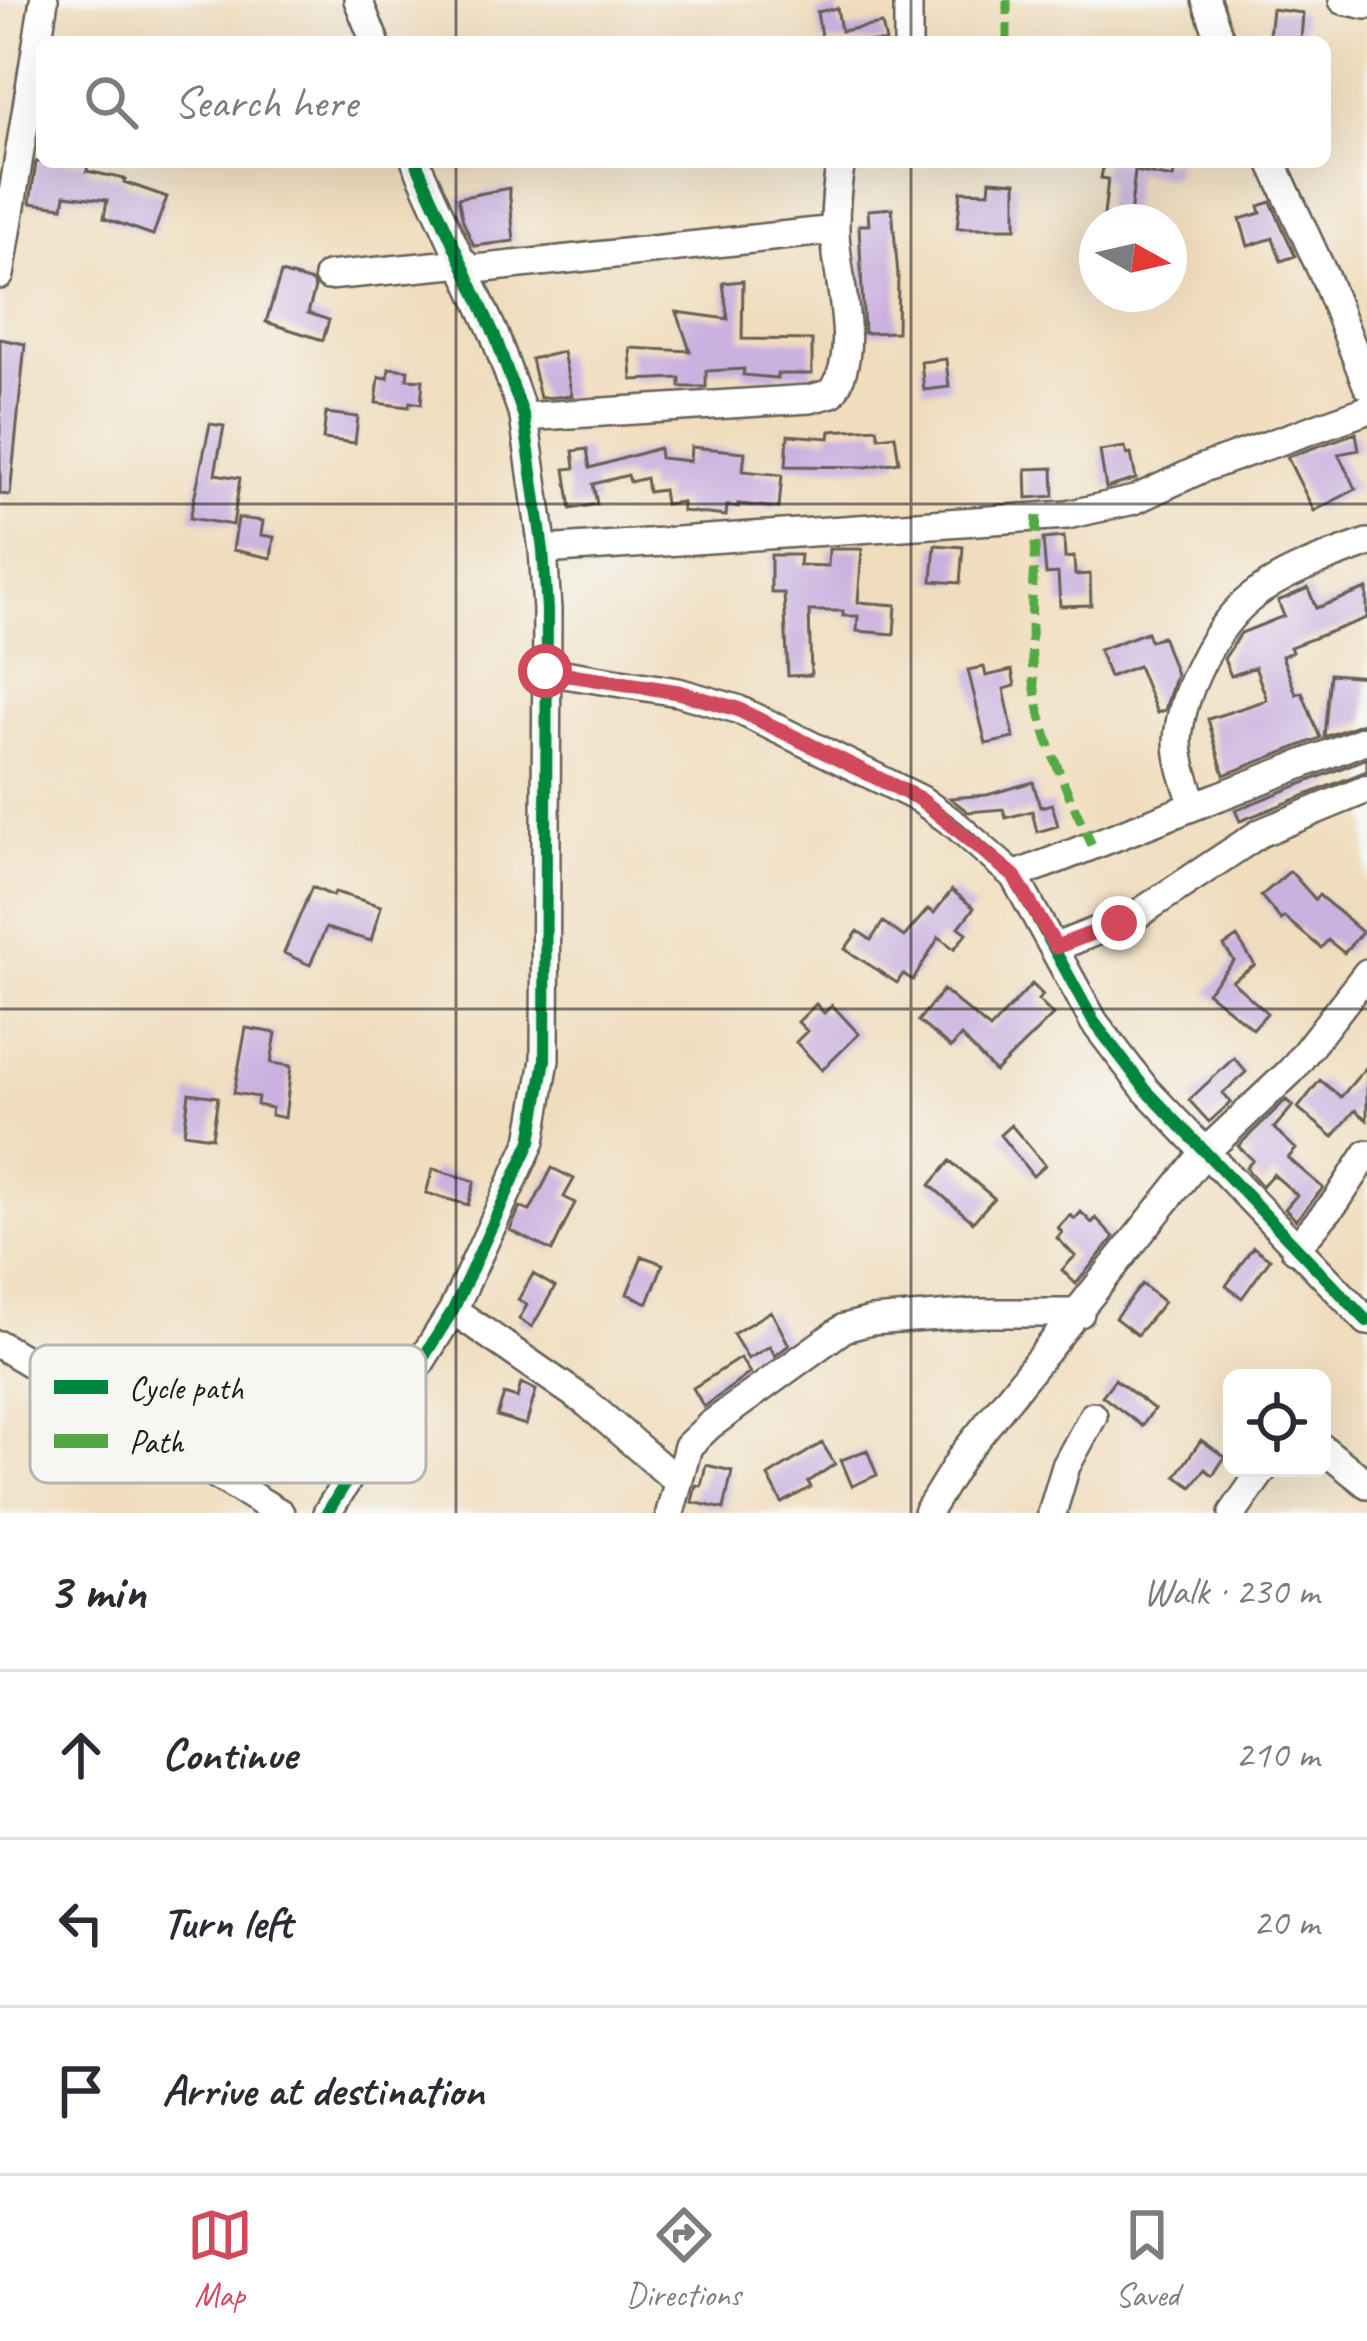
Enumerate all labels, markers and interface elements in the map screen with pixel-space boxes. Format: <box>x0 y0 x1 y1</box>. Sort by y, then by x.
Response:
search box <box>36 36 1331 168</box>
icon: search <box>78 69 144 135</box>
text: Search here <box>174 74 357 131</box>
north arrow <box>1079 204 1187 312</box>
route start <box>518 644 572 698</box>
route end <box>1092 896 1146 950</box>
legend <box>30 1345 426 1483</box>
text: Cycle path <box>129 1367 244 1409</box>
map controls <box>1223 1369 1331 1477</box>
button: locate <box>1223 1369 1331 1477</box>
text: Path <box>129 1421 185 1463</box>
text: 3 min <box>48 1559 146 1623</box>
text: Walk · 230 m <box>1143 1567 1319 1616</box>
icon: ahead <box>48 1722 114 1788</box>
text: Continue <box>162 1726 296 1783</box>
text: 210 m <box>1235 1730 1319 1779</box>
icon: left <box>48 1890 114 1956</box>
text: Turn left <box>162 1894 292 1951</box>
text: 20 m <box>1253 1898 1319 1947</box>
icon: arrive <box>48 2058 114 2124</box>
text: Arrive at destination <box>162 2062 484 2119</box>
tab: Map <box>187 2202 253 2316</box>
tab: Directions <box>626 2202 741 2316</box>
tab: Saved <box>1114 2202 1180 2316</box>

